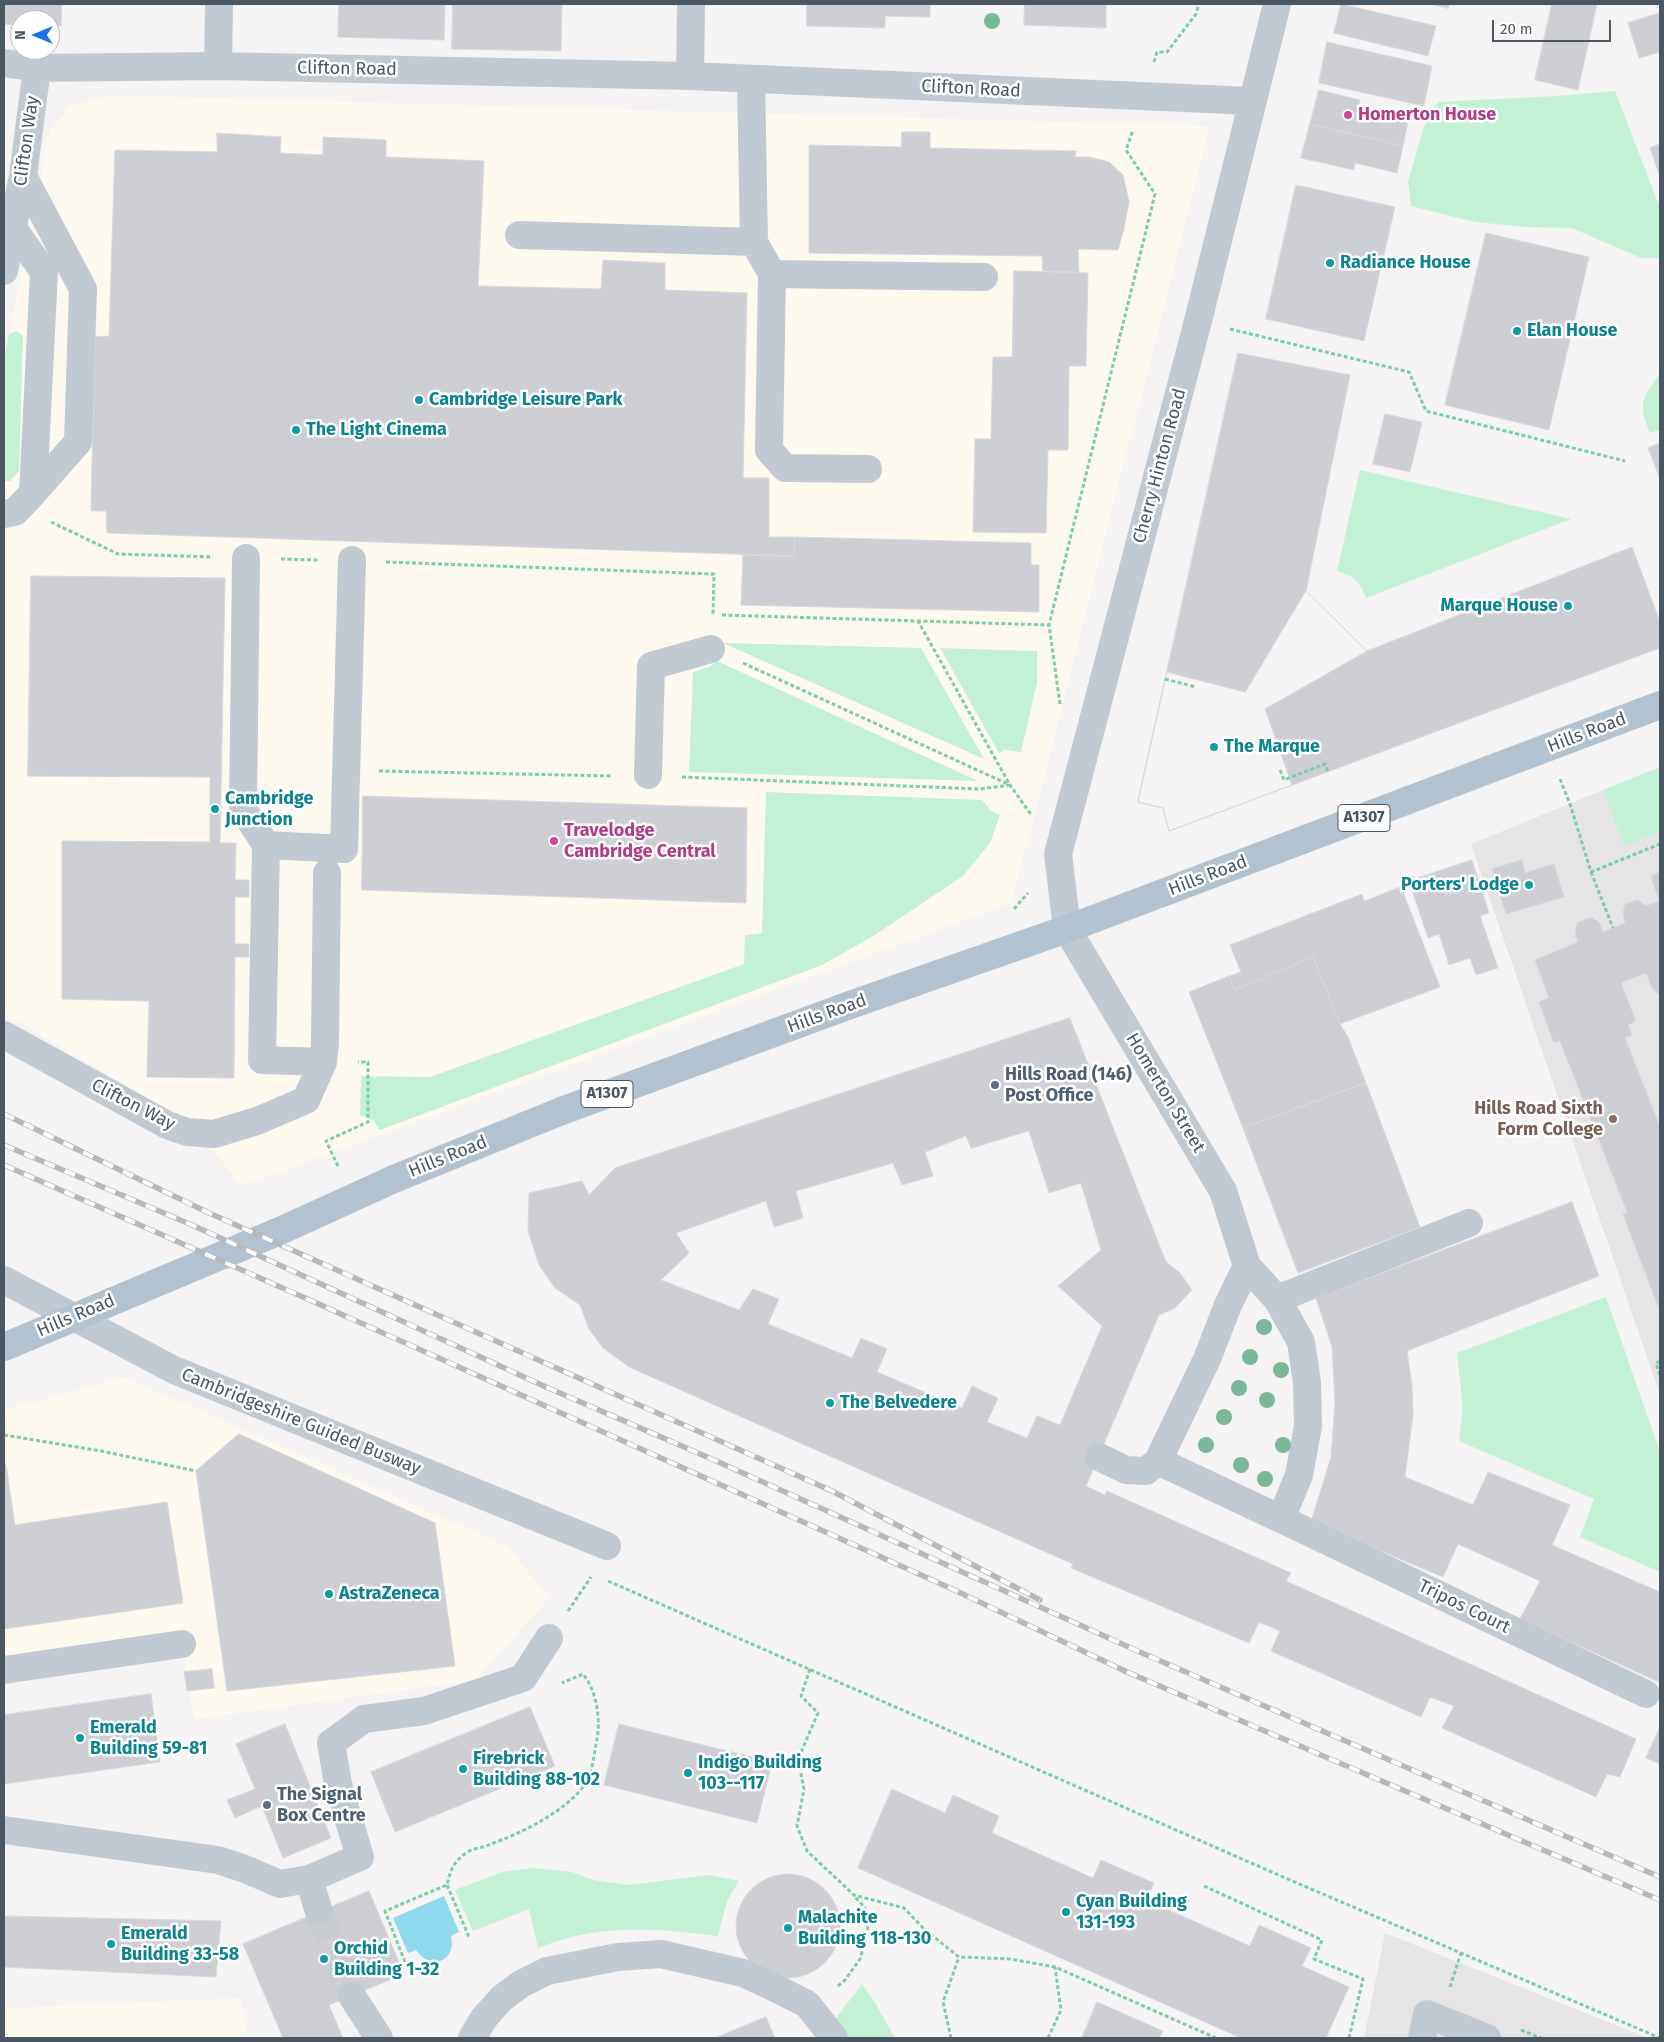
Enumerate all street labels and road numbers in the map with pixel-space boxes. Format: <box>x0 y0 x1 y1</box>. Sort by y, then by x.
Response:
street label: Clifton Road <box>297 57 397 81</box>
street label: Clifton Road <box>921 76 1021 102</box>
street label: Clifton Way <box>10 94 44 188</box>
street label: Cherry Hinton Road <box>1129 386 1191 546</box>
street label: Hills Road <box>1545 708 1629 758</box>
road number: A1307 <box>1338 804 1390 831</box>
street label: Hills Road <box>1166 851 1250 901</box>
street label: Hills Road <box>785 990 869 1038</box>
street label: Homerton Street <box>1121 1029 1209 1157</box>
street label: Clifton Way <box>88 1075 178 1135</box>
road number: A1307 <box>581 1080 633 1108</box>
street label: Hills Road <box>406 1132 490 1182</box>
street label: Hills Road <box>34 1290 118 1342</box>
street label: Cambridgeshire Guided Busway <box>178 1364 424 1480</box>
street label: Tripos Court <box>1415 1576 1513 1638</box>

